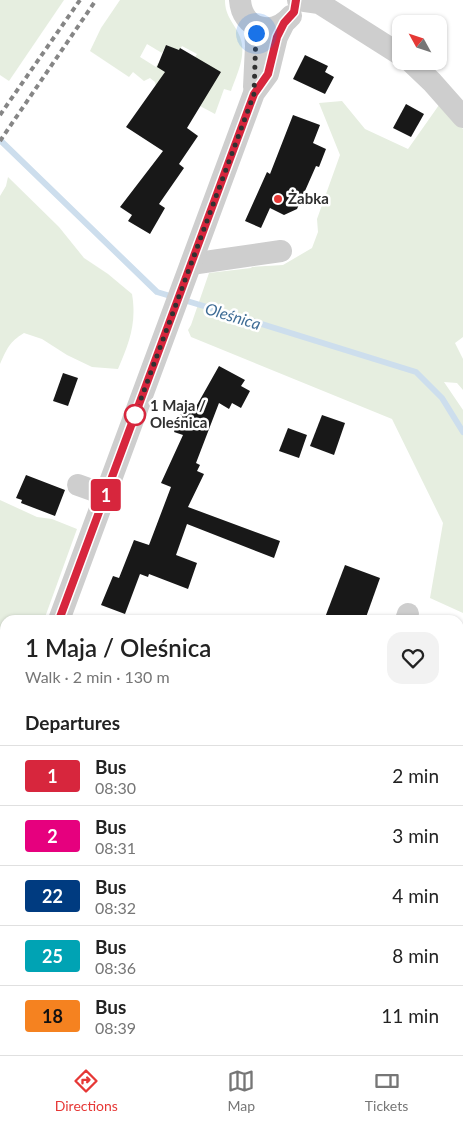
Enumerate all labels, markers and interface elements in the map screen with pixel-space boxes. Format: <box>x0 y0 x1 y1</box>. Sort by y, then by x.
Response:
north arrow <box>392 15 448 70</box>
map controls <box>392 15 447 70</box>
your location <box>244 21 269 46</box>
place label: Żabka <box>288 189 329 207</box>
marker: Żabka <box>272 193 284 205</box>
water label: Oleśnica <box>203 298 263 333</box>
place label: 1 Maja / Oleśnica <box>150 396 207 431</box>
marker: 1 Maja / Oleśnica <box>124 404 146 426</box>
line badge: 1 <box>90 479 122 511</box>
text: 1 <box>101 484 111 506</box>
button: heart <box>387 632 439 684</box>
text: 1 Maja / Oleśnica <box>25 633 211 662</box>
text: Walk · 2 min · 130 m <box>25 667 170 686</box>
text: Departures <box>25 711 120 734</box>
text: Bus <box>95 755 126 778</box>
text: 2 min <box>392 764 439 787</box>
text: 1 <box>47 765 58 787</box>
text: 08:30 <box>95 778 136 797</box>
text: Bus <box>95 815 126 838</box>
text: 3 min <box>392 824 439 847</box>
text: 2 <box>47 825 58 847</box>
text: 08:31 <box>95 838 136 857</box>
text: Bus <box>95 875 126 898</box>
text: 4 min <box>392 884 439 907</box>
text: 22 <box>42 885 63 907</box>
text: 08:32 <box>95 898 136 917</box>
text: Bus <box>95 935 126 958</box>
text: 8 min <box>392 944 439 967</box>
text: 25 <box>42 945 63 967</box>
text: 08:36 <box>95 958 136 977</box>
text: Bus <box>95 995 126 1018</box>
text: 11 min <box>381 1004 439 1027</box>
text: 18 <box>42 1005 63 1027</box>
text: 08:39 <box>95 1018 136 1037</box>
tab: Directions <box>55 1067 118 1114</box>
tab: Map <box>227 1067 255 1114</box>
tab: Tickets <box>365 1067 408 1114</box>

